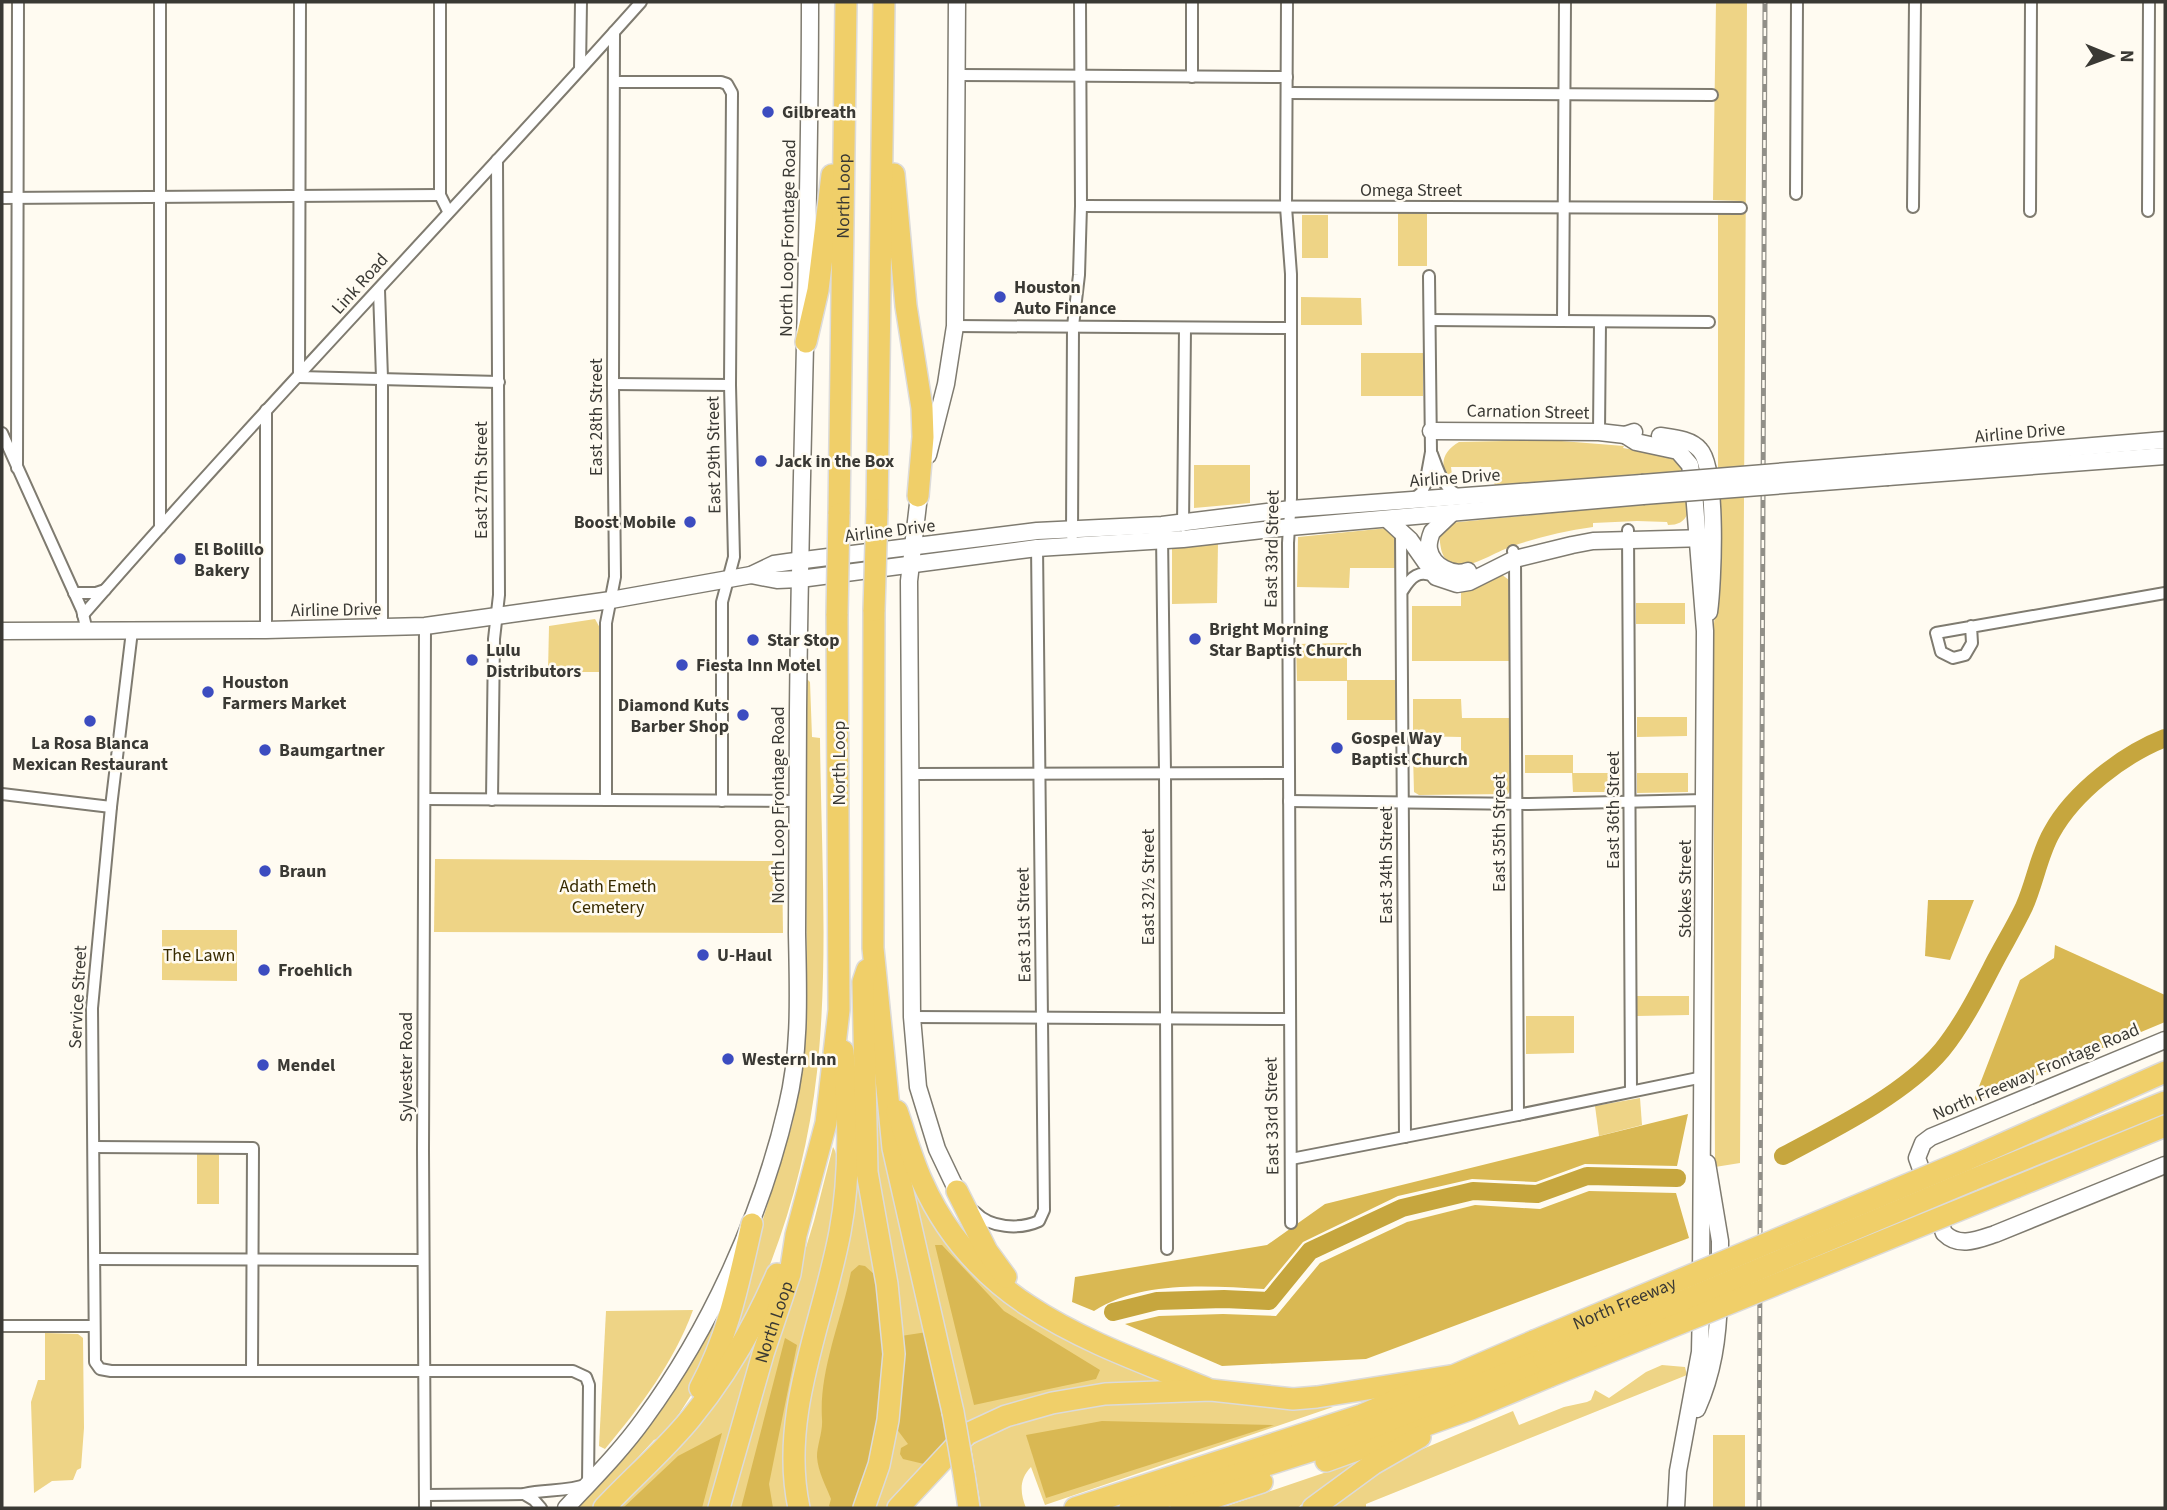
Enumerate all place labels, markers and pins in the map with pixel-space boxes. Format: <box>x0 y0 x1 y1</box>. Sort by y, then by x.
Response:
place label: Gilbreath <box>782 100 856 125</box>
marker: Gilbreath <box>760 104 776 120</box>
place label: Houston Auto Finance <box>1013 275 1116 321</box>
marker: Houston Auto Finance <box>992 289 1008 305</box>
place label: Jack in the Box <box>775 449 894 474</box>
marker: Jack in the Box <box>753 453 769 469</box>
place label: Boost Mobile <box>574 510 676 535</box>
marker: Boost Mobile <box>682 514 698 530</box>
place label: El Bolillo Bakery <box>194 537 264 583</box>
marker: El Bolillo Bakery <box>172 551 188 567</box>
place label: Bright Morning Star Baptist Church <box>1209 617 1362 663</box>
place label: Star Stop <box>767 628 840 653</box>
marker: Bright Morning Star Baptist Church <box>1187 631 1203 647</box>
marker: Star Stop <box>745 632 761 648</box>
place label: Lulu Distributors <box>486 638 581 684</box>
marker: Lulu Distributors <box>464 652 480 668</box>
place label: Fiesta Inn Motel <box>696 653 821 678</box>
marker: Fiesta Inn Motel <box>674 657 690 673</box>
place label: Houston Farmers Market <box>222 670 347 716</box>
marker: Houston Farmers Market <box>200 684 216 700</box>
place label: Diamond Kuts Barber Shop <box>618 693 729 739</box>
marker: Diamond Kuts Barber Shop <box>735 707 751 723</box>
marker: La Rosa Blanca Mexican Restaurant <box>82 713 98 729</box>
place label: Gospel Way Baptist Church <box>1351 726 1468 772</box>
place label: La Rosa Blanca Mexican Restaurant <box>12 731 168 777</box>
place label: Baumgartner <box>279 738 385 763</box>
marker: Gospel Way Baptist Church <box>1329 740 1345 756</box>
marker: Baumgartner <box>257 742 273 758</box>
place label: Braun <box>279 859 327 884</box>
marker: Braun <box>257 863 273 879</box>
place label: U-Haul <box>717 943 772 968</box>
marker: U-Haul <box>695 947 711 963</box>
place label: Froehlich <box>278 958 352 983</box>
marker: Froehlich <box>256 962 272 978</box>
place label: Western Inn <box>742 1047 837 1072</box>
marker: Western Inn <box>720 1051 736 1067</box>
place label: Mendel <box>277 1053 335 1078</box>
marker: Mendel <box>255 1057 271 1073</box>

